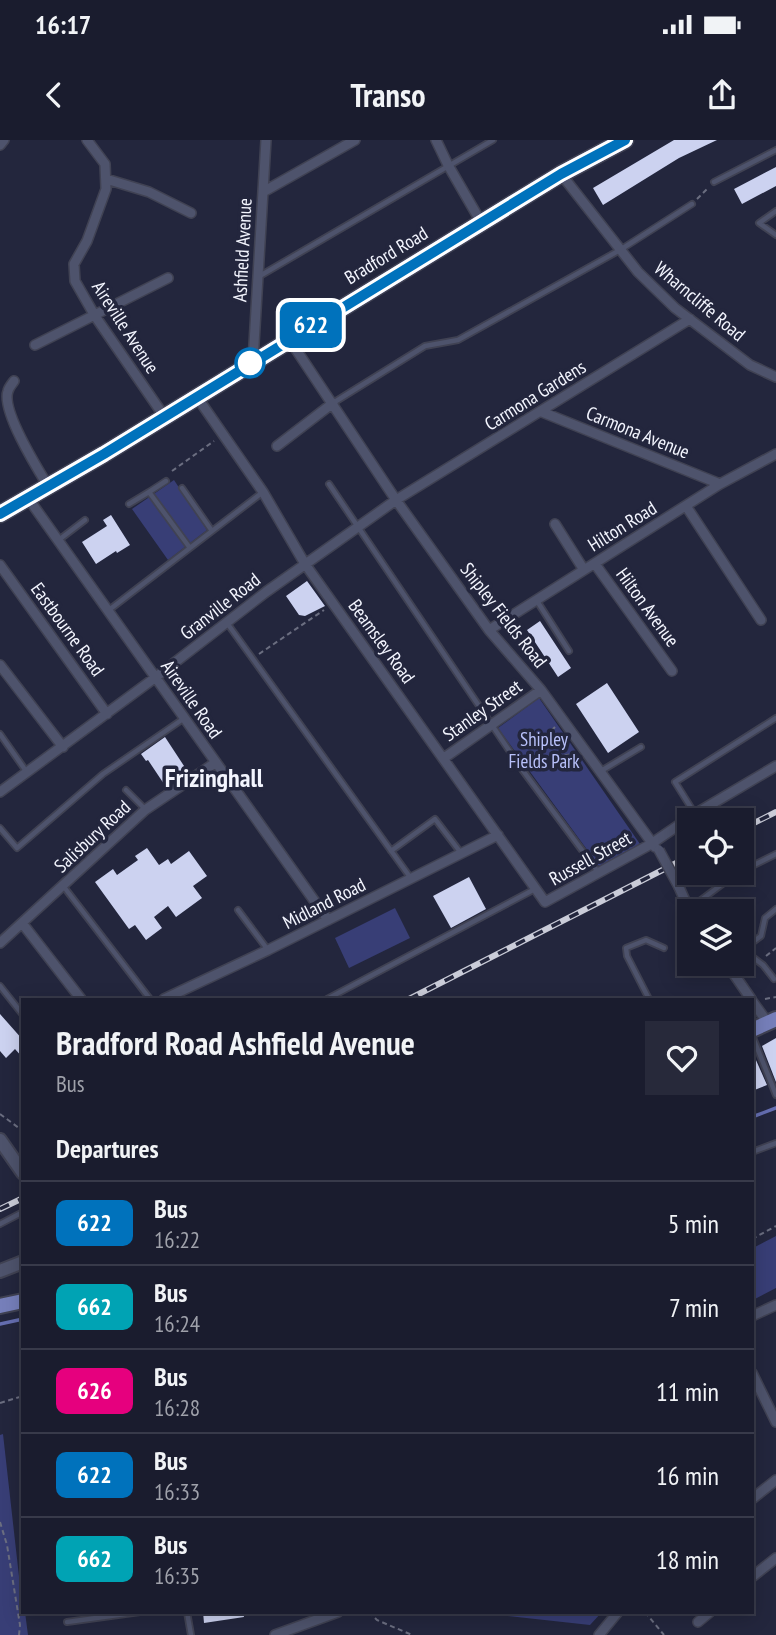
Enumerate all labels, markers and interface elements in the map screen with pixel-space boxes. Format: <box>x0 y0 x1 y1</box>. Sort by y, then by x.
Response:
text: 16:17 <box>35 8 91 41</box>
text: Transo <box>351 74 425 116</box>
icon: back <box>35 76 73 114</box>
icon: share <box>703 76 741 114</box>
street label: Ashfield Avenue <box>227 197 257 303</box>
street label: Bradford Road <box>340 221 432 289</box>
street label: Wharncliffe Road <box>650 256 750 346</box>
street label: Aireville Avenue <box>87 276 165 378</box>
line badge: 622 <box>271 302 351 348</box>
text: 622 <box>294 309 328 340</box>
unlabelled marker <box>235 348 265 378</box>
street label: Carmona Gardens <box>480 354 590 436</box>
street label: Carmona Avenue <box>583 400 693 464</box>
street label: Hilton Road <box>583 495 661 557</box>
street label: Shipley Fields Road <box>456 558 552 672</box>
street label: Hilton Avenue <box>611 563 685 651</box>
street label: Granville Road <box>175 567 265 645</box>
street label: Eastbourne Road <box>26 577 110 681</box>
street label: Beamsley Road <box>343 594 421 688</box>
street label: Aireville Road <box>156 655 228 743</box>
street label: Stanley Street <box>438 674 527 746</box>
park label: Shipley Fields Park <box>508 727 580 773</box>
district label: Frizinghall <box>165 761 264 794</box>
street label: Salisbury Road <box>49 795 135 877</box>
map controls <box>677 808 754 976</box>
button: locate <box>677 808 754 885</box>
street label: Russell Street <box>545 825 636 890</box>
street label: Midland Road <box>279 872 369 934</box>
button: layers <box>677 899 754 976</box>
text: Bradford Road Ashfield Avenue <box>56 1021 415 1064</box>
button: heart <box>645 1021 719 1095</box>
text: Bus <box>56 1069 85 1098</box>
text: Departures <box>56 1132 159 1165</box>
text: Bus <box>154 1192 187 1225</box>
text: 622 <box>77 1207 112 1238</box>
text: 5 min <box>668 1207 719 1240</box>
text: 16:22 <box>154 1225 200 1254</box>
text: Bus <box>154 1276 187 1309</box>
text: 662 <box>77 1291 112 1322</box>
text: 7 min <box>669 1291 719 1324</box>
text: 16:24 <box>154 1309 200 1338</box>
text: Bus <box>154 1360 187 1393</box>
text: 626 <box>77 1375 112 1406</box>
text: 11 min <box>656 1375 719 1408</box>
text: 16:28 <box>154 1393 200 1422</box>
text: Bus <box>154 1444 187 1477</box>
text: 622 <box>77 1459 112 1490</box>
text: 16 min <box>656 1459 719 1492</box>
text: 16:33 <box>154 1477 200 1506</box>
text: Bus <box>154 1528 187 1561</box>
text: 662 <box>77 1543 112 1574</box>
text: 18 min <box>656 1543 719 1576</box>
text: 16:35 <box>154 1561 200 1590</box>

